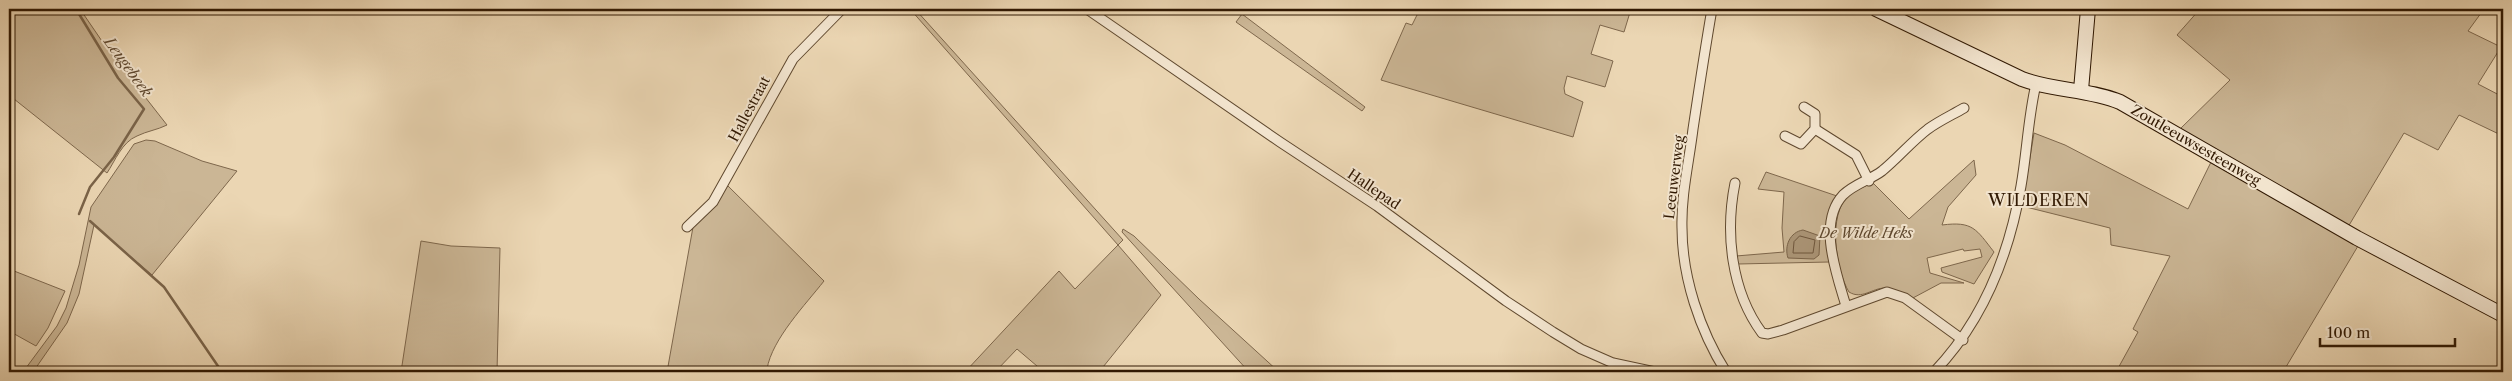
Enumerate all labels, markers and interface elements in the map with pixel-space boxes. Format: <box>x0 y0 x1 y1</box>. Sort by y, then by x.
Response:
water label: Leugebeek <box>100 32 157 101</box>
street label: Hallestraat <box>724 73 774 145</box>
street label: Zoutleeuwsesteenweg <box>2128 101 2265 190</box>
street label: Leeuwerweg <box>1660 133 1688 220</box>
street label: Hallepad <box>1344 165 1404 213</box>
district label: WILDEREN <box>1987 190 2090 210</box>
park label: De Wilde Heks <box>1818 224 1914 242</box>
scale bar <box>2320 316 2454 348</box>
text: 100 m <box>2327 323 2370 342</box>

